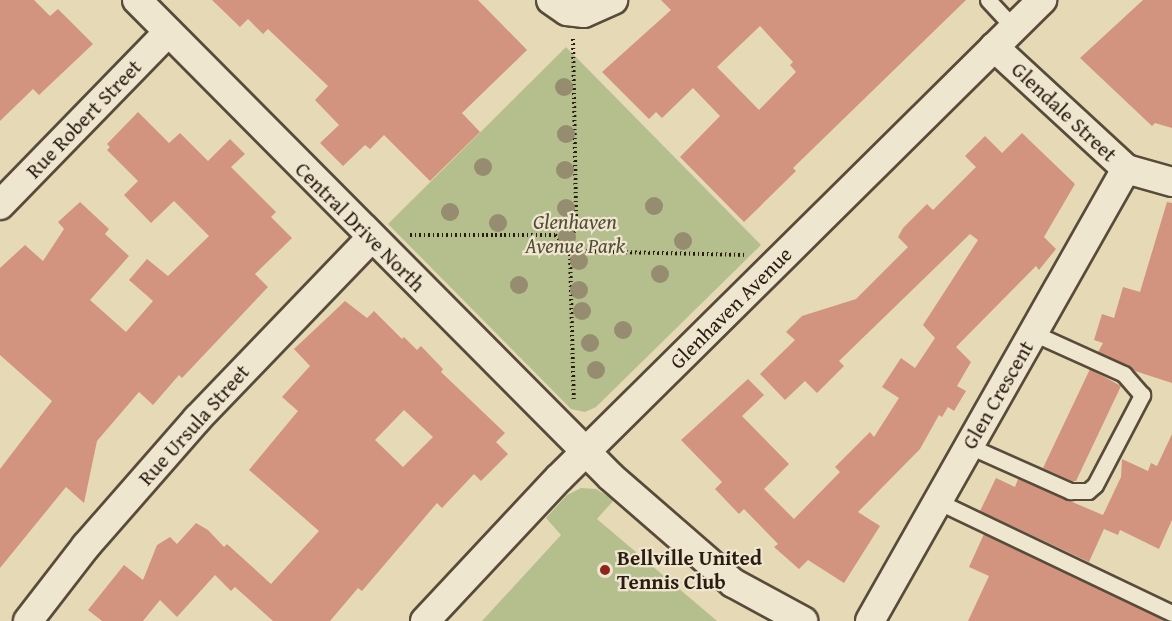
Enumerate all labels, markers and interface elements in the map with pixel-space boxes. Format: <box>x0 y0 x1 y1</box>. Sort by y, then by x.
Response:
street label: Rue Robert Street <box>21 54 147 184</box>
street label: Glendale Street <box>1006 57 1122 167</box>
street label: Central Drive North <box>290 157 430 297</box>
park label: Glenhaven Avenue Park <box>525 209 625 259</box>
street label: Glenhaven Avenue <box>665 242 797 374</box>
street label: Glen Crescent <box>957 336 1039 454</box>
street label: Rue Ursula Street <box>133 359 255 491</box>
place label: Bellville United Tennis Club <box>617 545 762 595</box>
marker: Bellville United Tennis Club <box>598 563 612 577</box>

